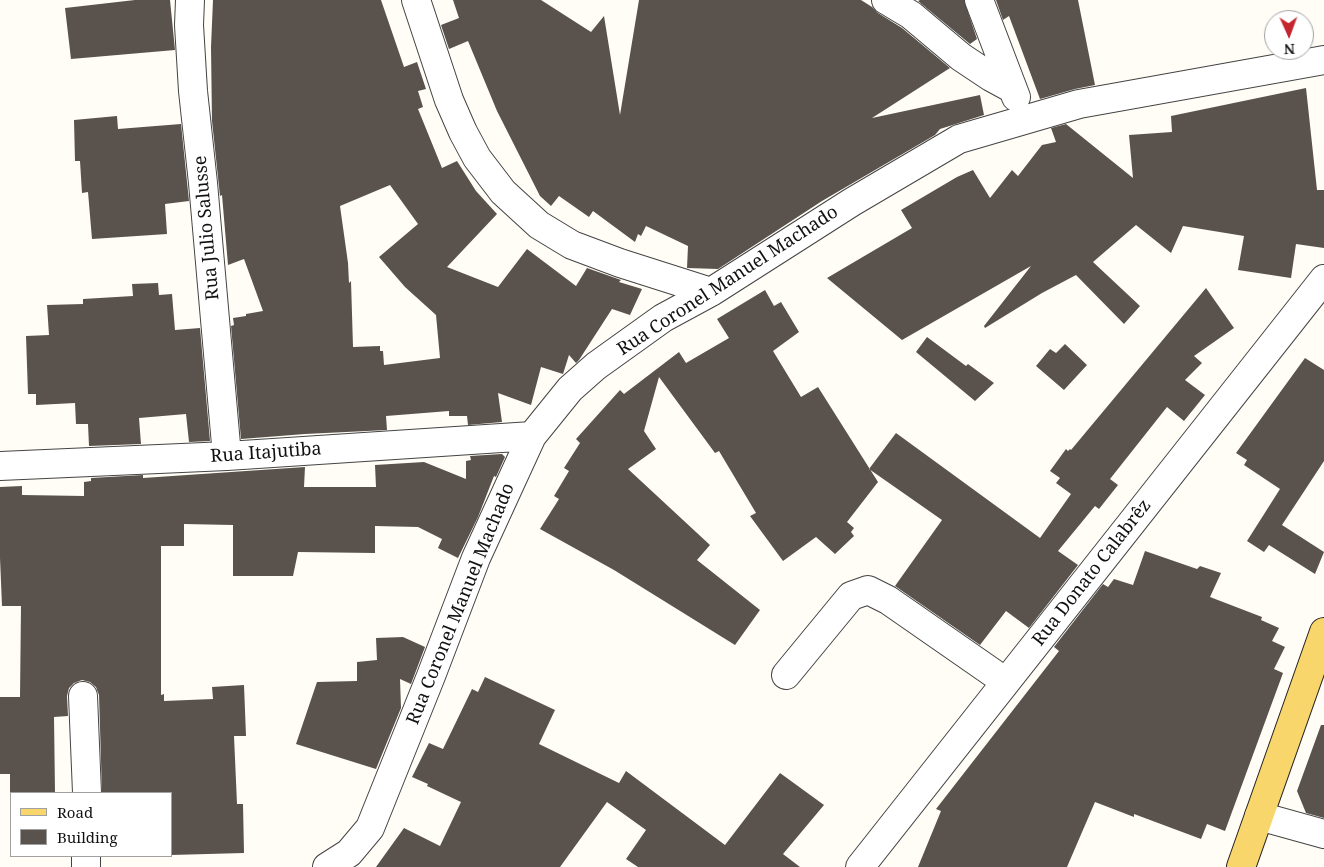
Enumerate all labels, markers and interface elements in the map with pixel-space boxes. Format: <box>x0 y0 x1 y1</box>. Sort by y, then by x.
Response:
north arrow <box>1264 10 1314 60</box>
text: N <box>1284 40 1295 59</box>
street label: Rua Julio Salusse <box>190 155 224 301</box>
street label: Rua Coronel Manuel Machado <box>614 201 842 361</box>
street label: Rua Itajutiba <box>210 438 322 468</box>
street label: Rua Coronel Manuel Machado <box>403 480 519 728</box>
street label: Rua Donato Calabrêz <box>1028 495 1156 651</box>
legend <box>10 792 172 857</box>
text: Road <box>57 802 93 822</box>
text: Building <box>57 827 118 847</box>

